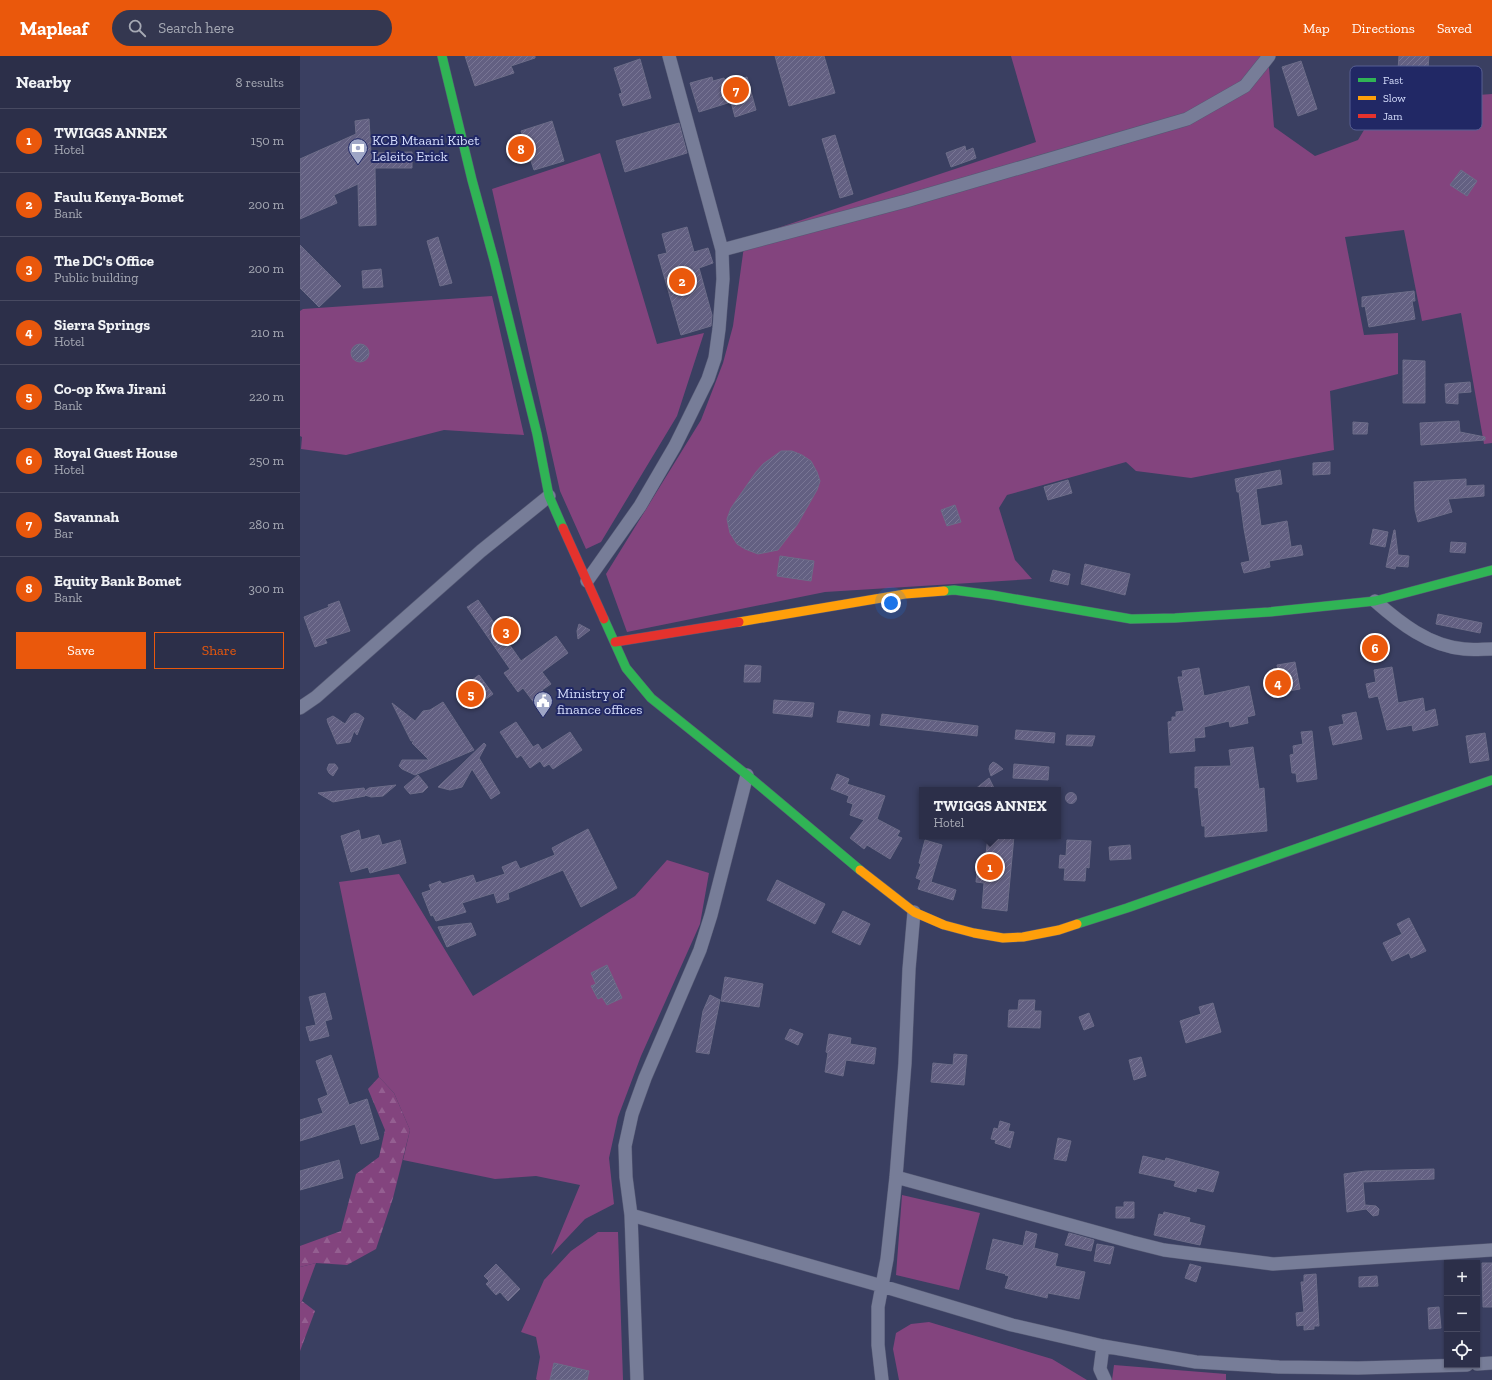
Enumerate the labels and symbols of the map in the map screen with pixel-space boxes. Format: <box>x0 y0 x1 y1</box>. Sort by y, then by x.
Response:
legend <box>1350 66 1482 130</box>
text: Fast <box>1383 74 1404 87</box>
pin: 7 <box>723 75 749 105</box>
text: Slow <box>1383 92 1406 105</box>
text: Jam <box>1383 110 1403 123</box>
place label: KCB Mtaani Kibet Leleito Erick <box>372 132 480 165</box>
pin: 8 <box>508 134 534 164</box>
bank icon: KCB Mtaani Kibet Leleito Erick <box>347 137 369 165</box>
pin: 2 <box>669 266 695 296</box>
your location <box>881 593 901 613</box>
pin: 3 <box>493 616 519 646</box>
pin: 6 <box>1362 633 1388 663</box>
pin: 4 <box>1265 668 1291 698</box>
pin: 5 <box>458 679 484 709</box>
place label: Ministry of finance offices <box>557 685 642 718</box>
public building icon: Ministry of finance offices <box>532 690 554 718</box>
pin: 1 <box>977 852 1003 882</box>

